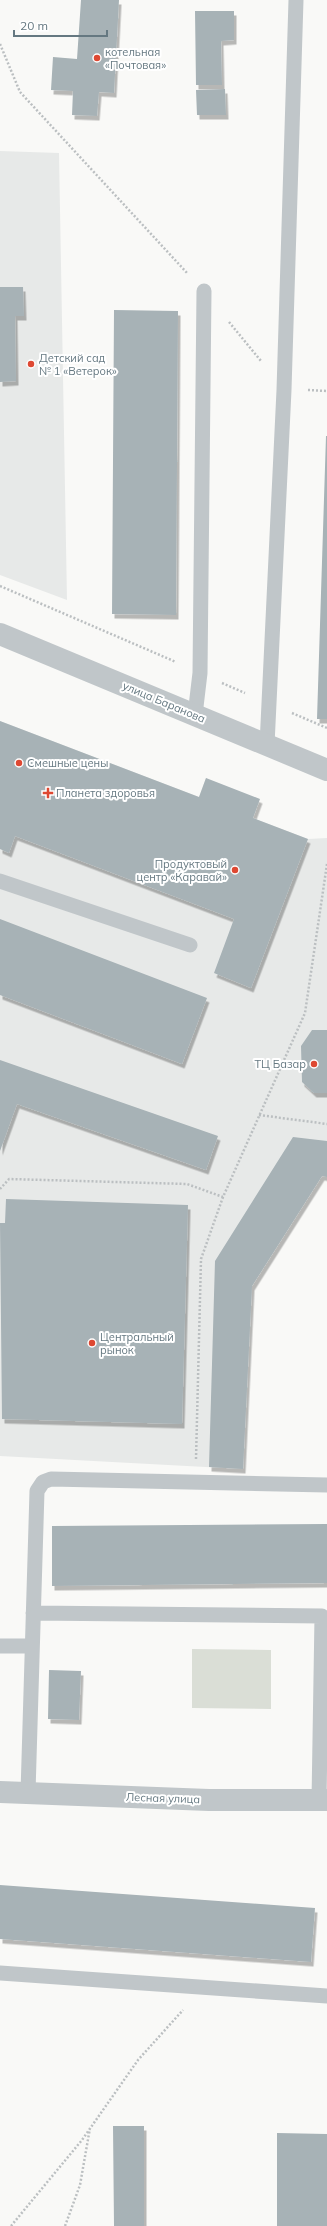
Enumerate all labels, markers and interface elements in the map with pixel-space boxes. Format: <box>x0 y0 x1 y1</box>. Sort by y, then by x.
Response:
scale bar <box>14 12 107 38</box>
text: 20 m <box>20 18 48 33</box>
place label: котельная «Почтовая» <box>105 45 166 72</box>
marker: котельная «Почтовая» <box>92 53 102 63</box>
place label: Детский сад № 1 «Ветерок» <box>39 351 117 378</box>
marker: Детский сад № 1 «Ветерок» <box>26 359 36 369</box>
street label: улица Баранова <box>121 678 207 726</box>
place label: Смешные цены <box>27 756 108 770</box>
marker: Смешные цены <box>14 758 24 768</box>
place label: Планета здоровья <box>56 786 155 800</box>
marker: Планета здоровья <box>43 788 53 798</box>
place label: Продуктовый центр «Каравай» <box>136 857 227 884</box>
marker: Продуктовый центр «Каравай» <box>230 865 240 875</box>
place label: ТЦ Базар <box>254 1057 306 1071</box>
marker: ТЦ Базар <box>309 1059 319 1069</box>
place label: Центральный рынок <box>100 1330 174 1357</box>
marker: Центральный рынок <box>87 1338 97 1348</box>
street label: Лесная улица <box>126 1790 200 1806</box>

